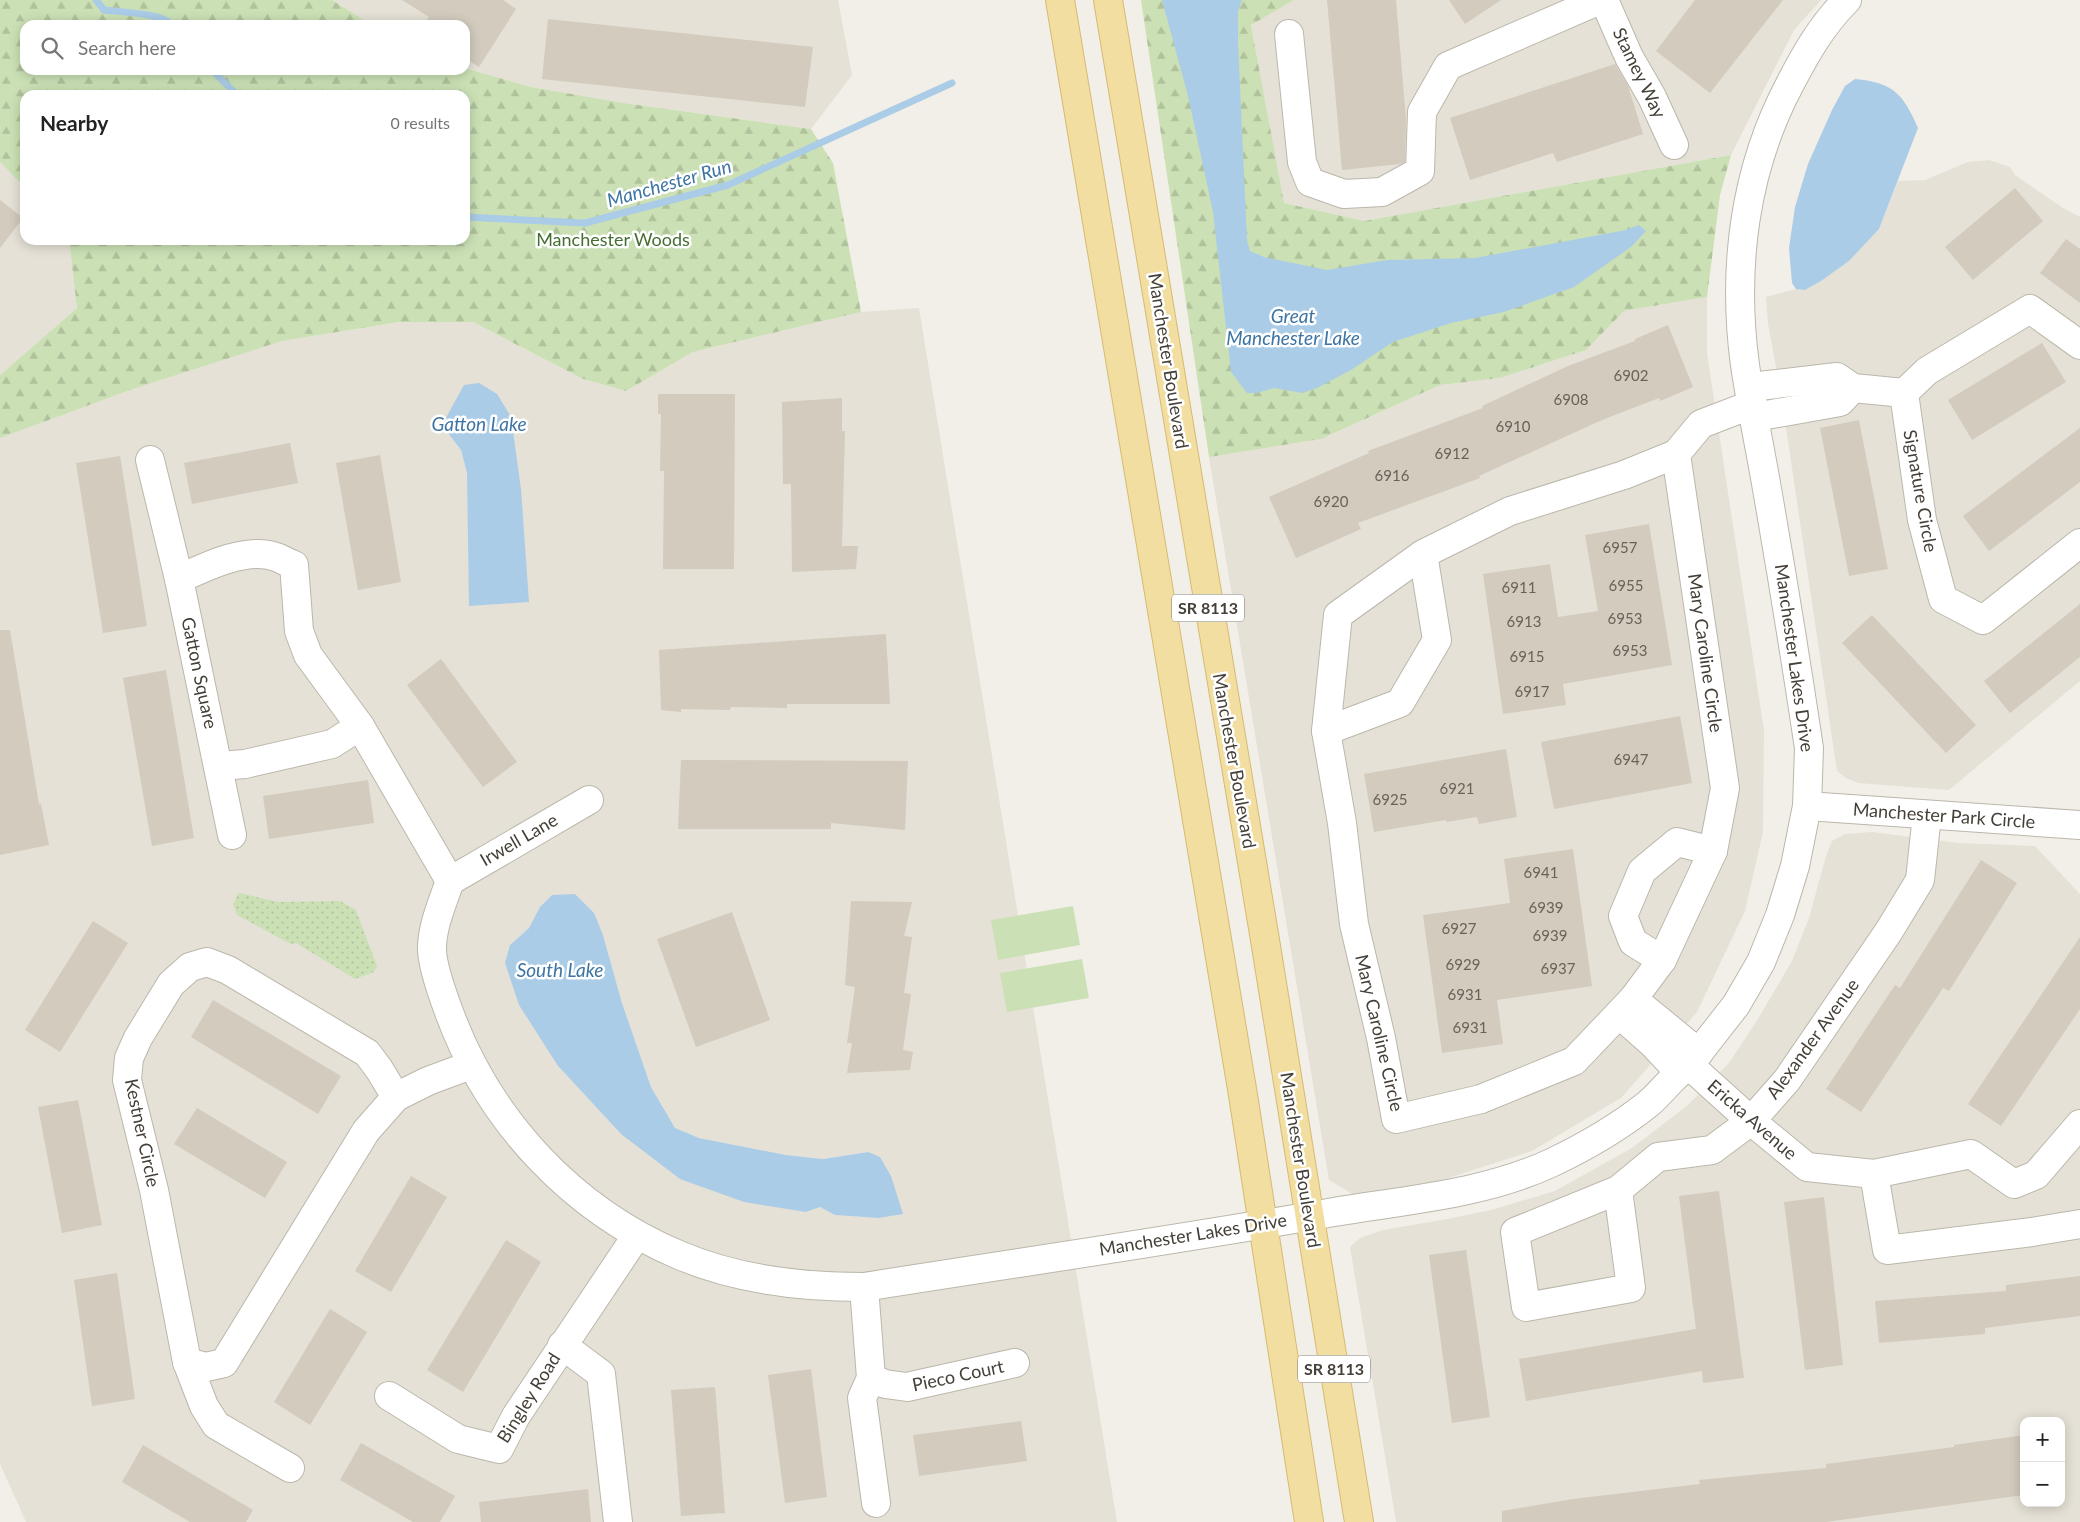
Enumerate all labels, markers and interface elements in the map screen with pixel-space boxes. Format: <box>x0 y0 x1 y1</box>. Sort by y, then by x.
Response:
search box <box>20 20 470 75</box>
street label: Stamey Way <box>1609 24 1672 122</box>
icon: search <box>38 34 66 62</box>
text: Search here <box>78 36 176 59</box>
text: Nearby <box>40 110 108 135</box>
text: 0 results <box>390 113 450 132</box>
water label: Manchester Run <box>604 154 734 211</box>
park label: Manchester Woods <box>536 228 690 250</box>
street label: Manchester Boulevard <box>1144 271 1194 450</box>
water label: Great Manchester Lake <box>1226 304 1360 349</box>
house number: 6902 <box>1614 366 1648 384</box>
house number: 6908 <box>1554 390 1588 408</box>
water label: Gatton Lake <box>431 412 527 435</box>
house number: 6910 <box>1496 417 1531 435</box>
street label: Signature Circle <box>1899 428 1943 554</box>
house number: 6912 <box>1435 444 1469 462</box>
house number: 6916 <box>1375 466 1410 484</box>
house number: 6920 <box>1314 492 1349 510</box>
house number: 6957 <box>1603 538 1638 556</box>
street label: Manchester Lakes Drive <box>1771 562 1819 753</box>
street label: Mary Caroline Circle <box>1684 572 1728 734</box>
house number: 6955 <box>1609 576 1643 594</box>
house number: 6911 <box>1502 578 1536 596</box>
road number: SR 8113 <box>1172 594 1244 622</box>
house number: 6953 <box>1608 609 1642 627</box>
house number: 6913 <box>1507 612 1541 630</box>
street label: Gatton Square <box>177 615 223 731</box>
house number: 6953 <box>1613 641 1647 659</box>
house number: 6915 <box>1510 647 1544 665</box>
street label: Manchester Boulevard <box>1209 671 1261 850</box>
house number: 6917 <box>1515 682 1550 700</box>
house number: 6947 <box>1614 750 1649 768</box>
house number: 6921 <box>1440 779 1474 797</box>
house number: 6925 <box>1373 790 1407 808</box>
street label: Manchester Park Circle <box>1852 798 2036 832</box>
street label: Irwell Lane <box>476 808 561 870</box>
house number: 6941 <box>1524 863 1558 881</box>
house number: 6939 <box>1529 898 1563 916</box>
house number: 6927 <box>1442 919 1477 937</box>
house number: 6939 <box>1533 926 1567 944</box>
street label: Mary Caroline Circle <box>1351 952 1409 1113</box>
house number: 6929 <box>1446 955 1480 973</box>
water label: South Lake <box>517 958 603 981</box>
house number: 6937 <box>1541 959 1576 977</box>
street label: Alexander Avenue <box>1761 974 1863 1103</box>
house number: 6931 <box>1448 985 1482 1003</box>
house number: 6931 <box>1453 1018 1487 1036</box>
street label: Manchester Boulevard <box>1276 1070 1326 1249</box>
street label: Ericka Avenue <box>1703 1074 1802 1164</box>
street label: Kestner Circle <box>121 1077 165 1189</box>
street label: Manchester Lakes Drive <box>1097 1208 1288 1260</box>
street label: Bingley Road <box>492 1348 565 1447</box>
street label: Pieco Court <box>910 1354 1006 1395</box>
road number: SR 8113 <box>1298 1356 1370 1382</box>
map controls <box>2020 1417 2065 1507</box>
button: + <box>2020 1417 2065 1462</box>
button: − <box>2020 1462 2065 1507</box>

